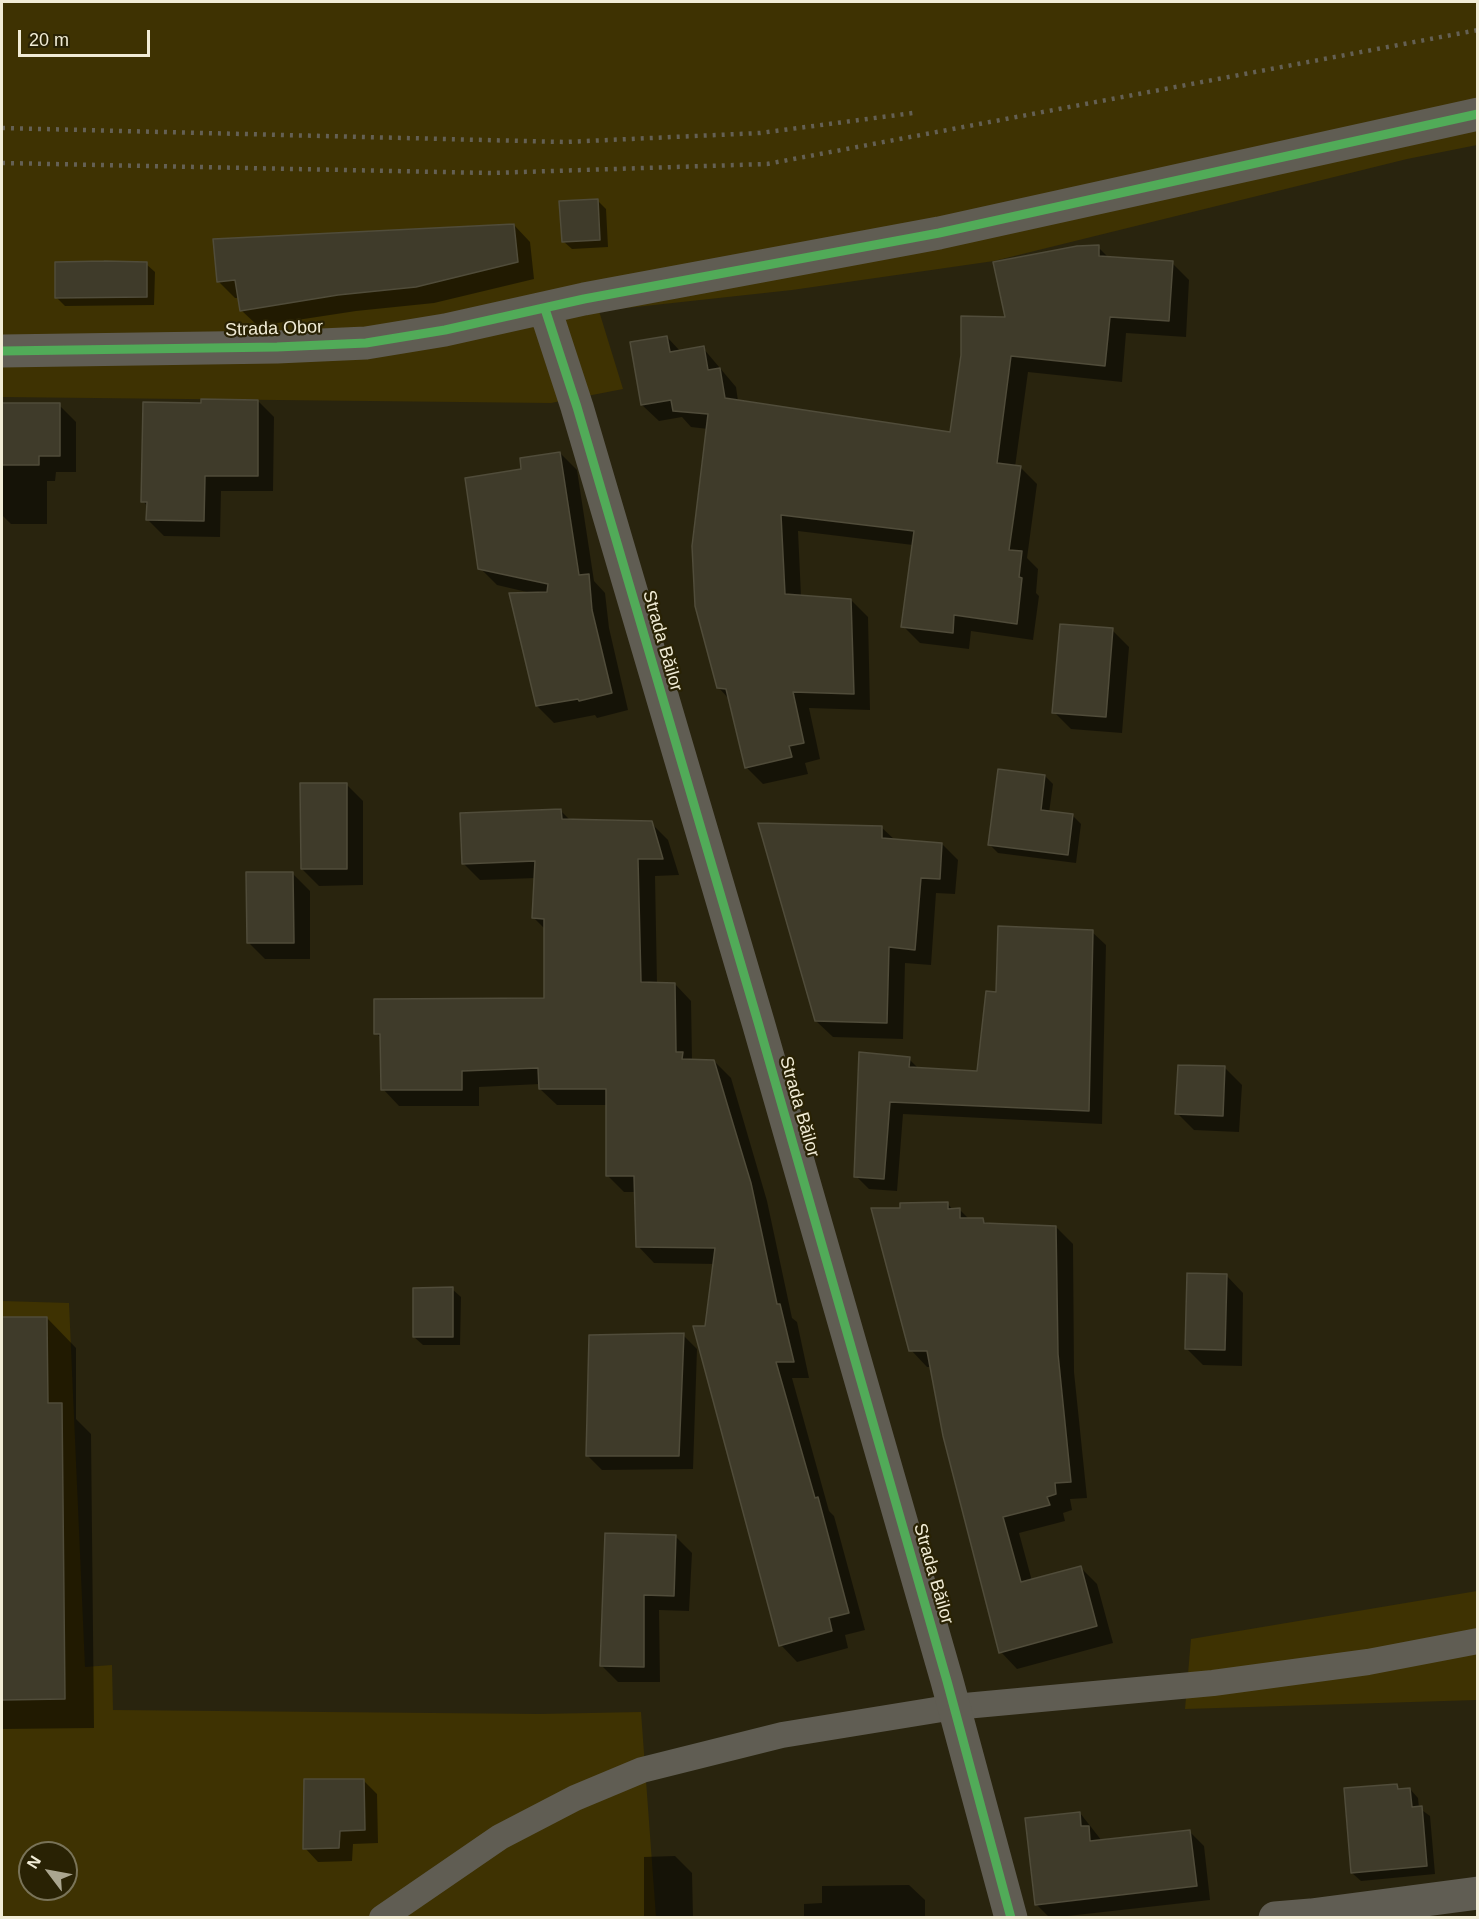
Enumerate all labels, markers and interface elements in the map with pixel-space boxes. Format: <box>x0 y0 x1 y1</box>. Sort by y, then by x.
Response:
scale bar <box>21 18 153 56</box>
text: 20 m <box>29 30 69 50</box>
street label: Strada Obor <box>225 316 323 342</box>
street label: Strada Băilor <box>637 588 687 694</box>
street label: Strada Băilor <box>774 1054 824 1160</box>
street label: Strada Băilor <box>908 1521 958 1627</box>
north arrow <box>18 1841 78 1901</box>
text: N <box>24 1853 44 1872</box>

